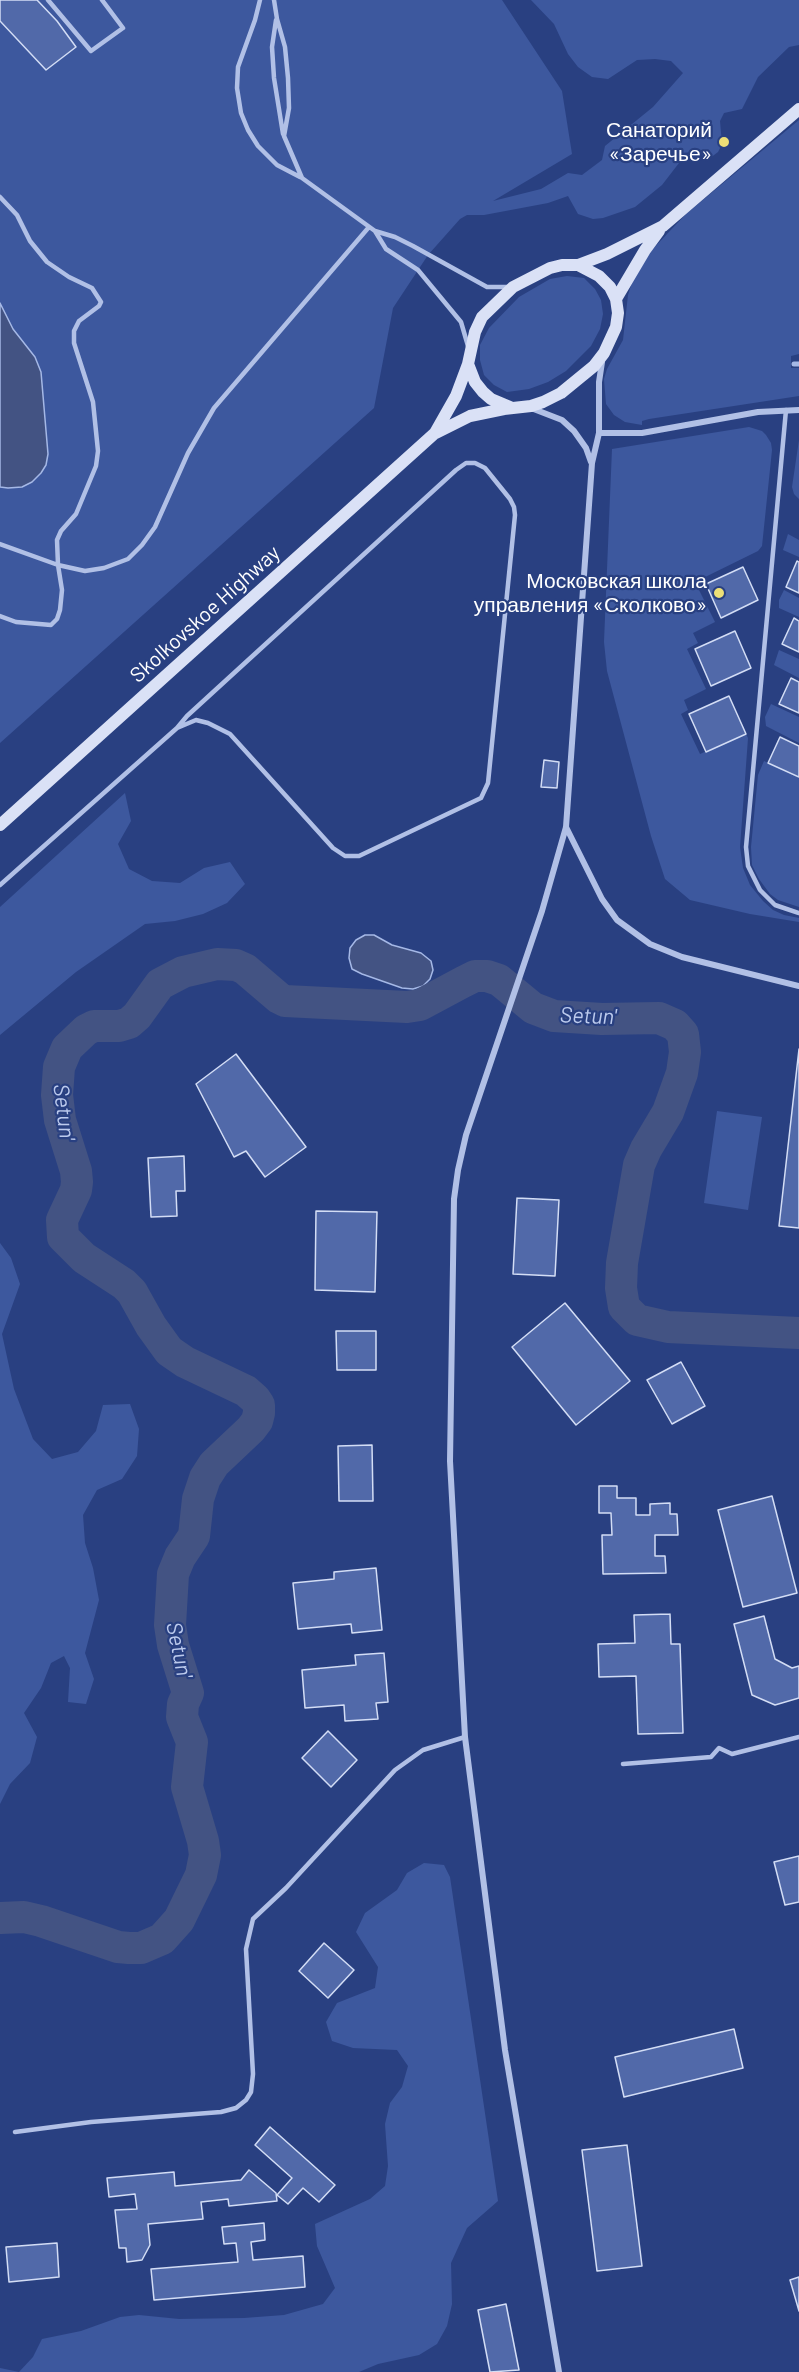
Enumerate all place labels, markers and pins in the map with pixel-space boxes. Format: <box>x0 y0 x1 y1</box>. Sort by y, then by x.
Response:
place label: Санаторий «Заречье» <box>606 117 712 167</box>
marker: Санаторий «Заречье» <box>717 135 731 149</box>
place label: Московская школа управления «Сколково» <box>474 568 707 618</box>
marker: Московская школа управления «Сколково» <box>712 586 726 600</box>

